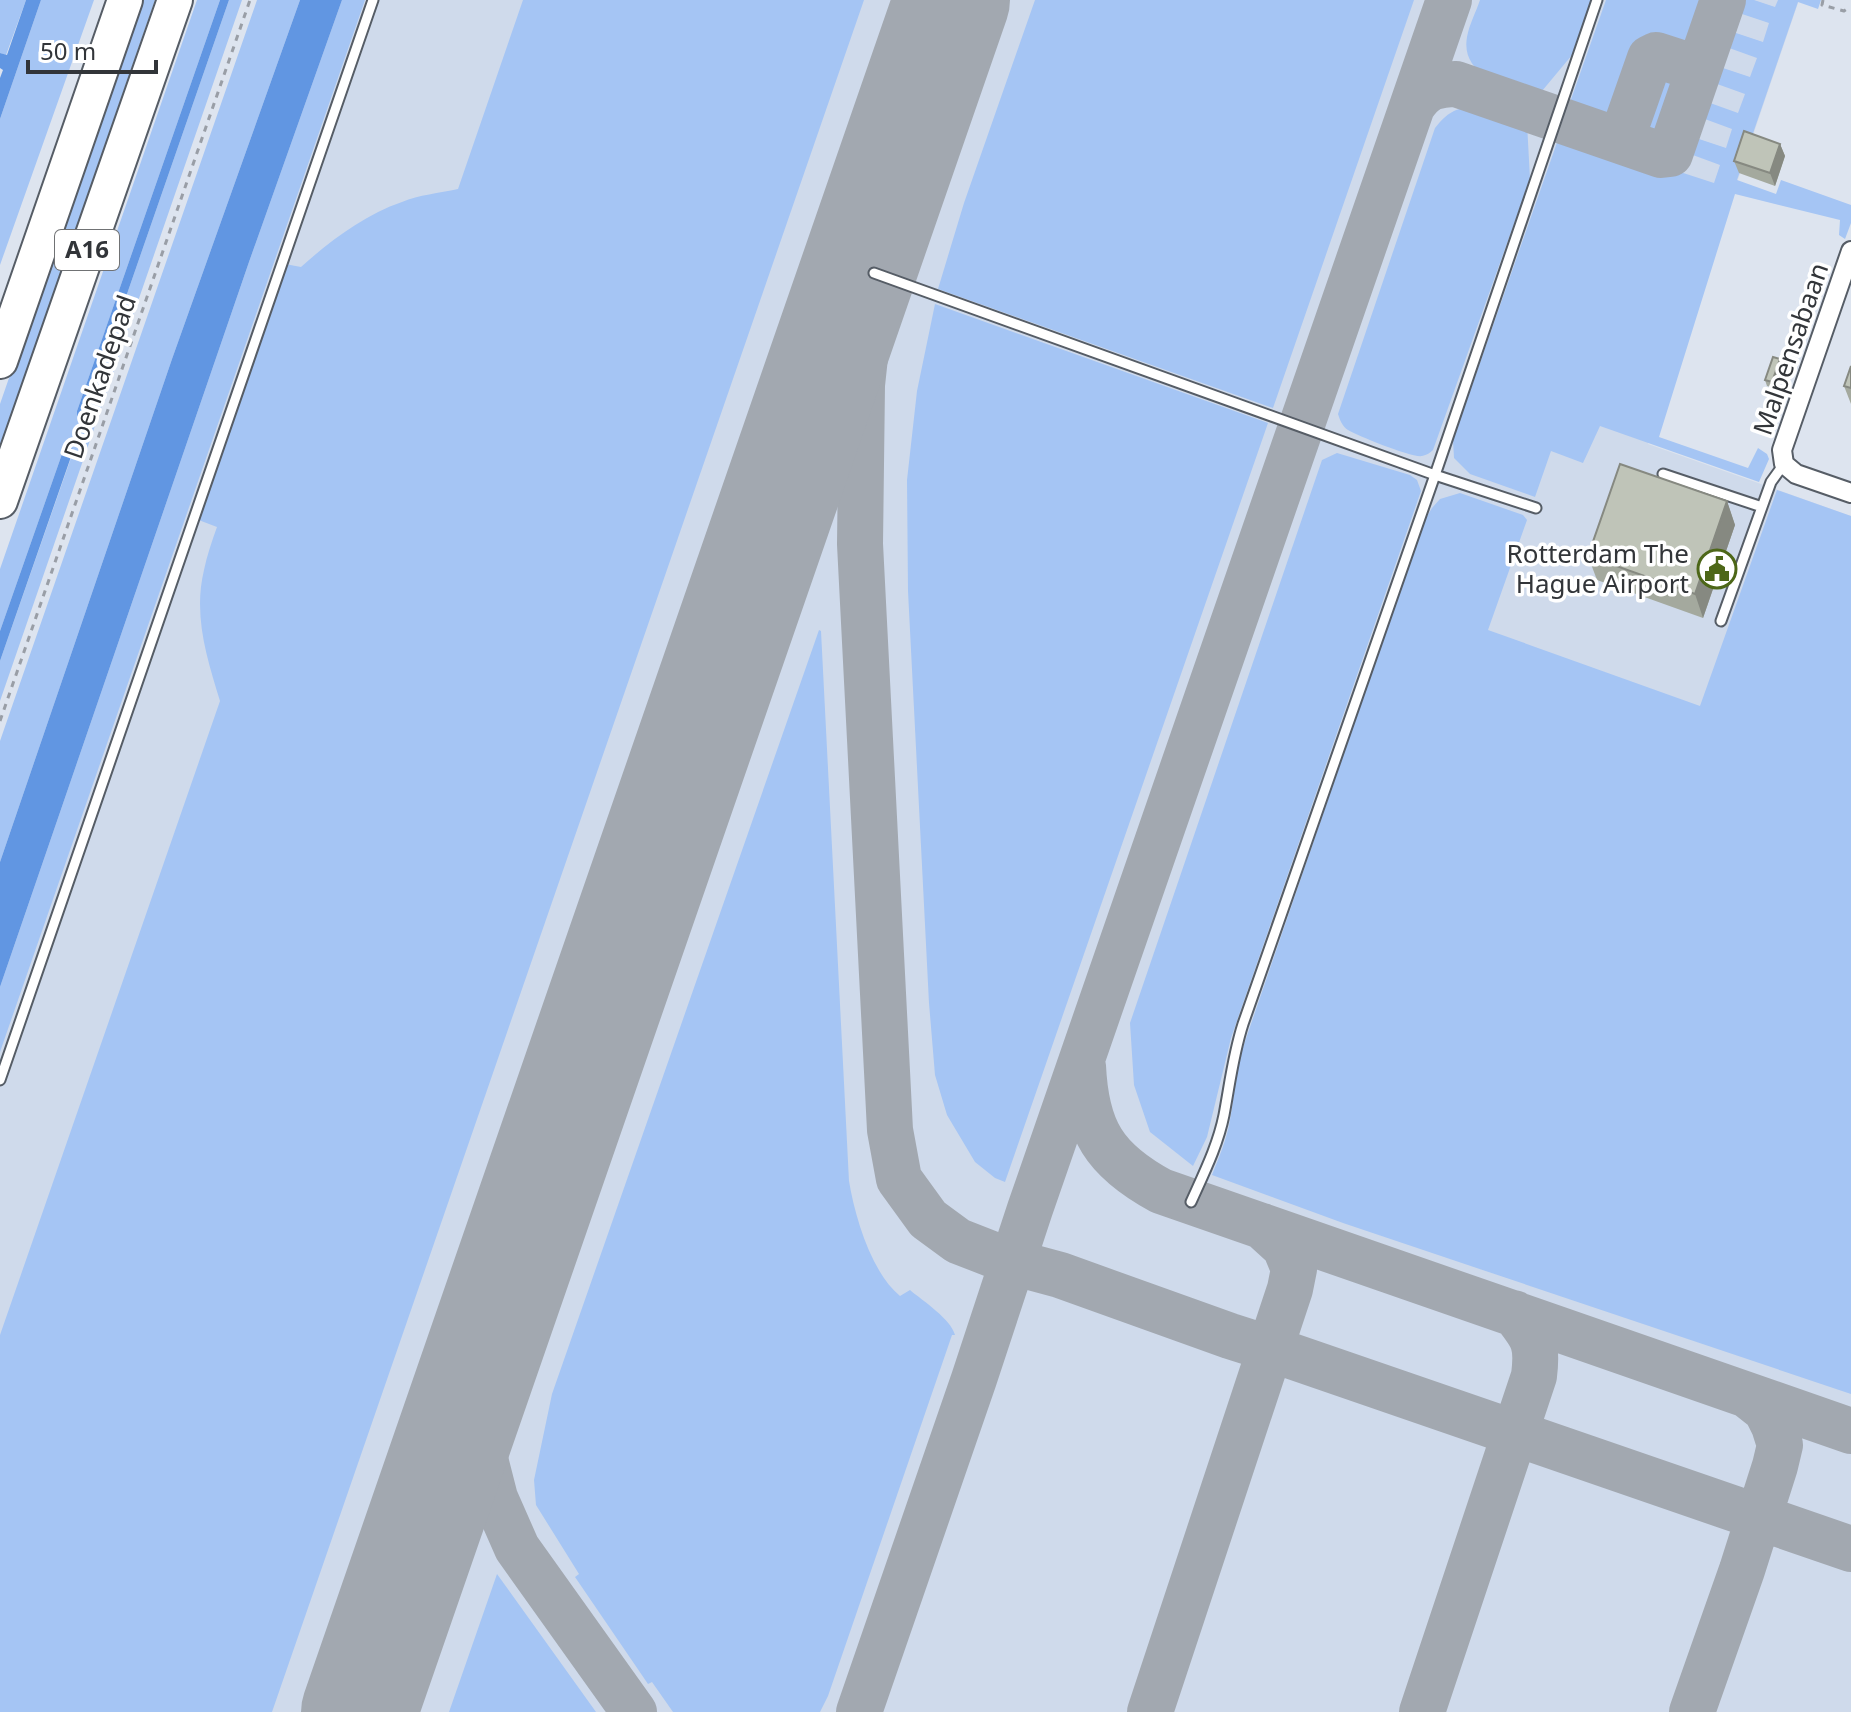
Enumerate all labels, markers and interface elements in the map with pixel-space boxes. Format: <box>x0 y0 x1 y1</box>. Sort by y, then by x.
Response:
scale bar <box>28 24 156 74</box>
text: 50 m <box>40 34 96 67</box>
road number: A16 <box>55 230 119 270</box>
street label: Malpensabaan <box>1744 258 1836 440</box>
street label: Doenkadepad <box>54 290 144 463</box>
place label: Rotterdam The Hague Airport <box>1507 535 1689 601</box>
public building icon: Rotterdam The Hague Airport <box>1696 548 1738 590</box>

